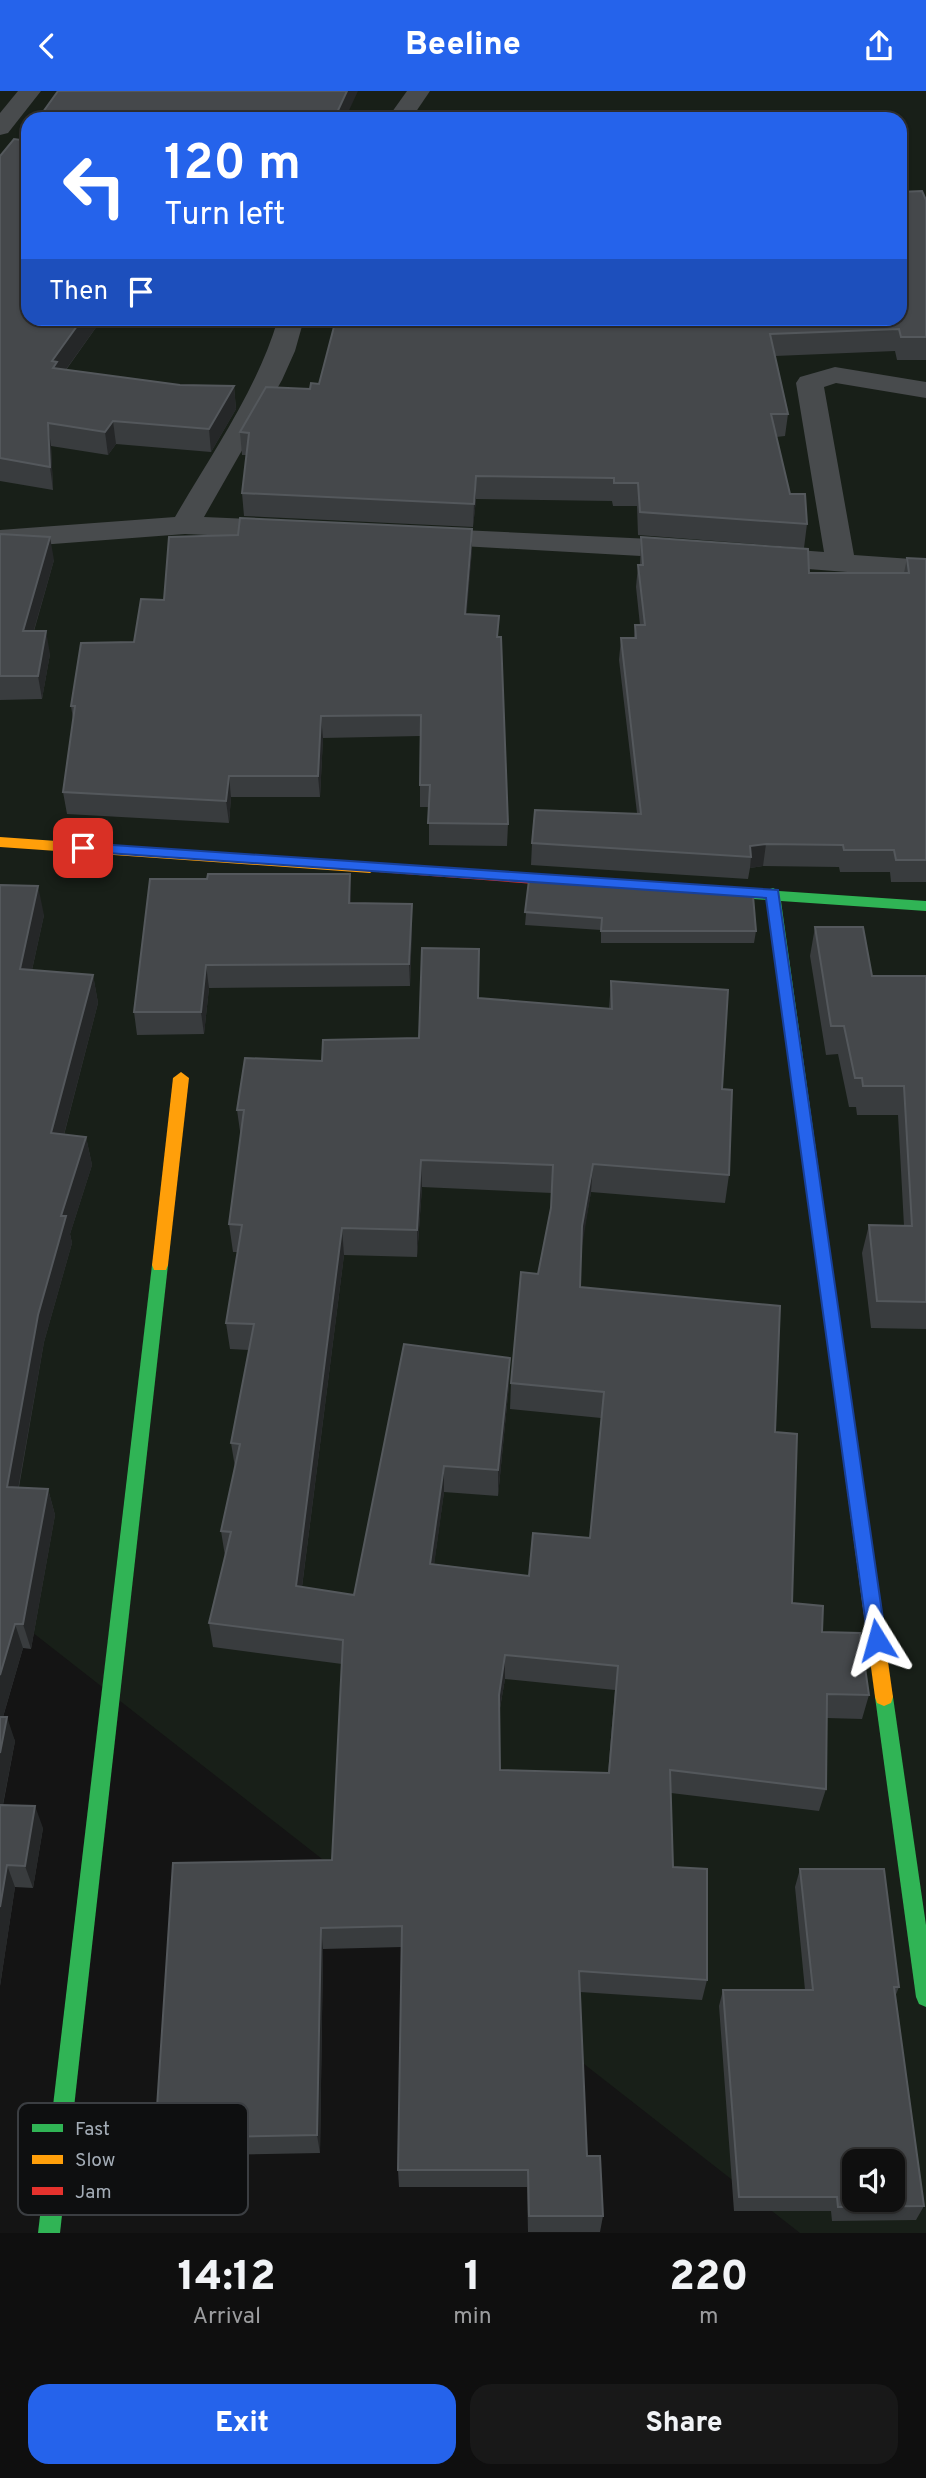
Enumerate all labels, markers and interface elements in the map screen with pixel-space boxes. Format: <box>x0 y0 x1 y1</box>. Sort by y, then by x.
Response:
text: Beeline <box>405 26 521 66</box>
icon: back <box>28 27 66 65</box>
icon: share <box>860 27 898 65</box>
text: 120 m <box>164 135 301 197</box>
icon: left <box>49 140 140 231</box>
text: Turn left <box>164 196 285 236</box>
icon: arrive <box>122 273 160 311</box>
text: Then <box>49 276 108 309</box>
pin <box>53 818 113 878</box>
icon: arrive <box>64 829 102 867</box>
position arrow <box>840 1603 914 1677</box>
legend <box>18 2103 248 2215</box>
text: Fast <box>75 2118 110 2142</box>
text: Slow <box>75 2149 115 2173</box>
map controls <box>842 2149 905 2212</box>
button: sound <box>842 2149 905 2212</box>
text: Jam <box>75 2181 112 2205</box>
text: 14:12 <box>178 2252 276 2305</box>
text: 1 <box>464 2252 481 2305</box>
text: 220 <box>669 2252 748 2305</box>
text: Arrival <box>192 2303 261 2332</box>
text: min <box>453 2303 492 2332</box>
text: m <box>699 2303 719 2332</box>
button: Exit <box>28 2384 456 2464</box>
button: Share <box>470 2384 898 2464</box>

